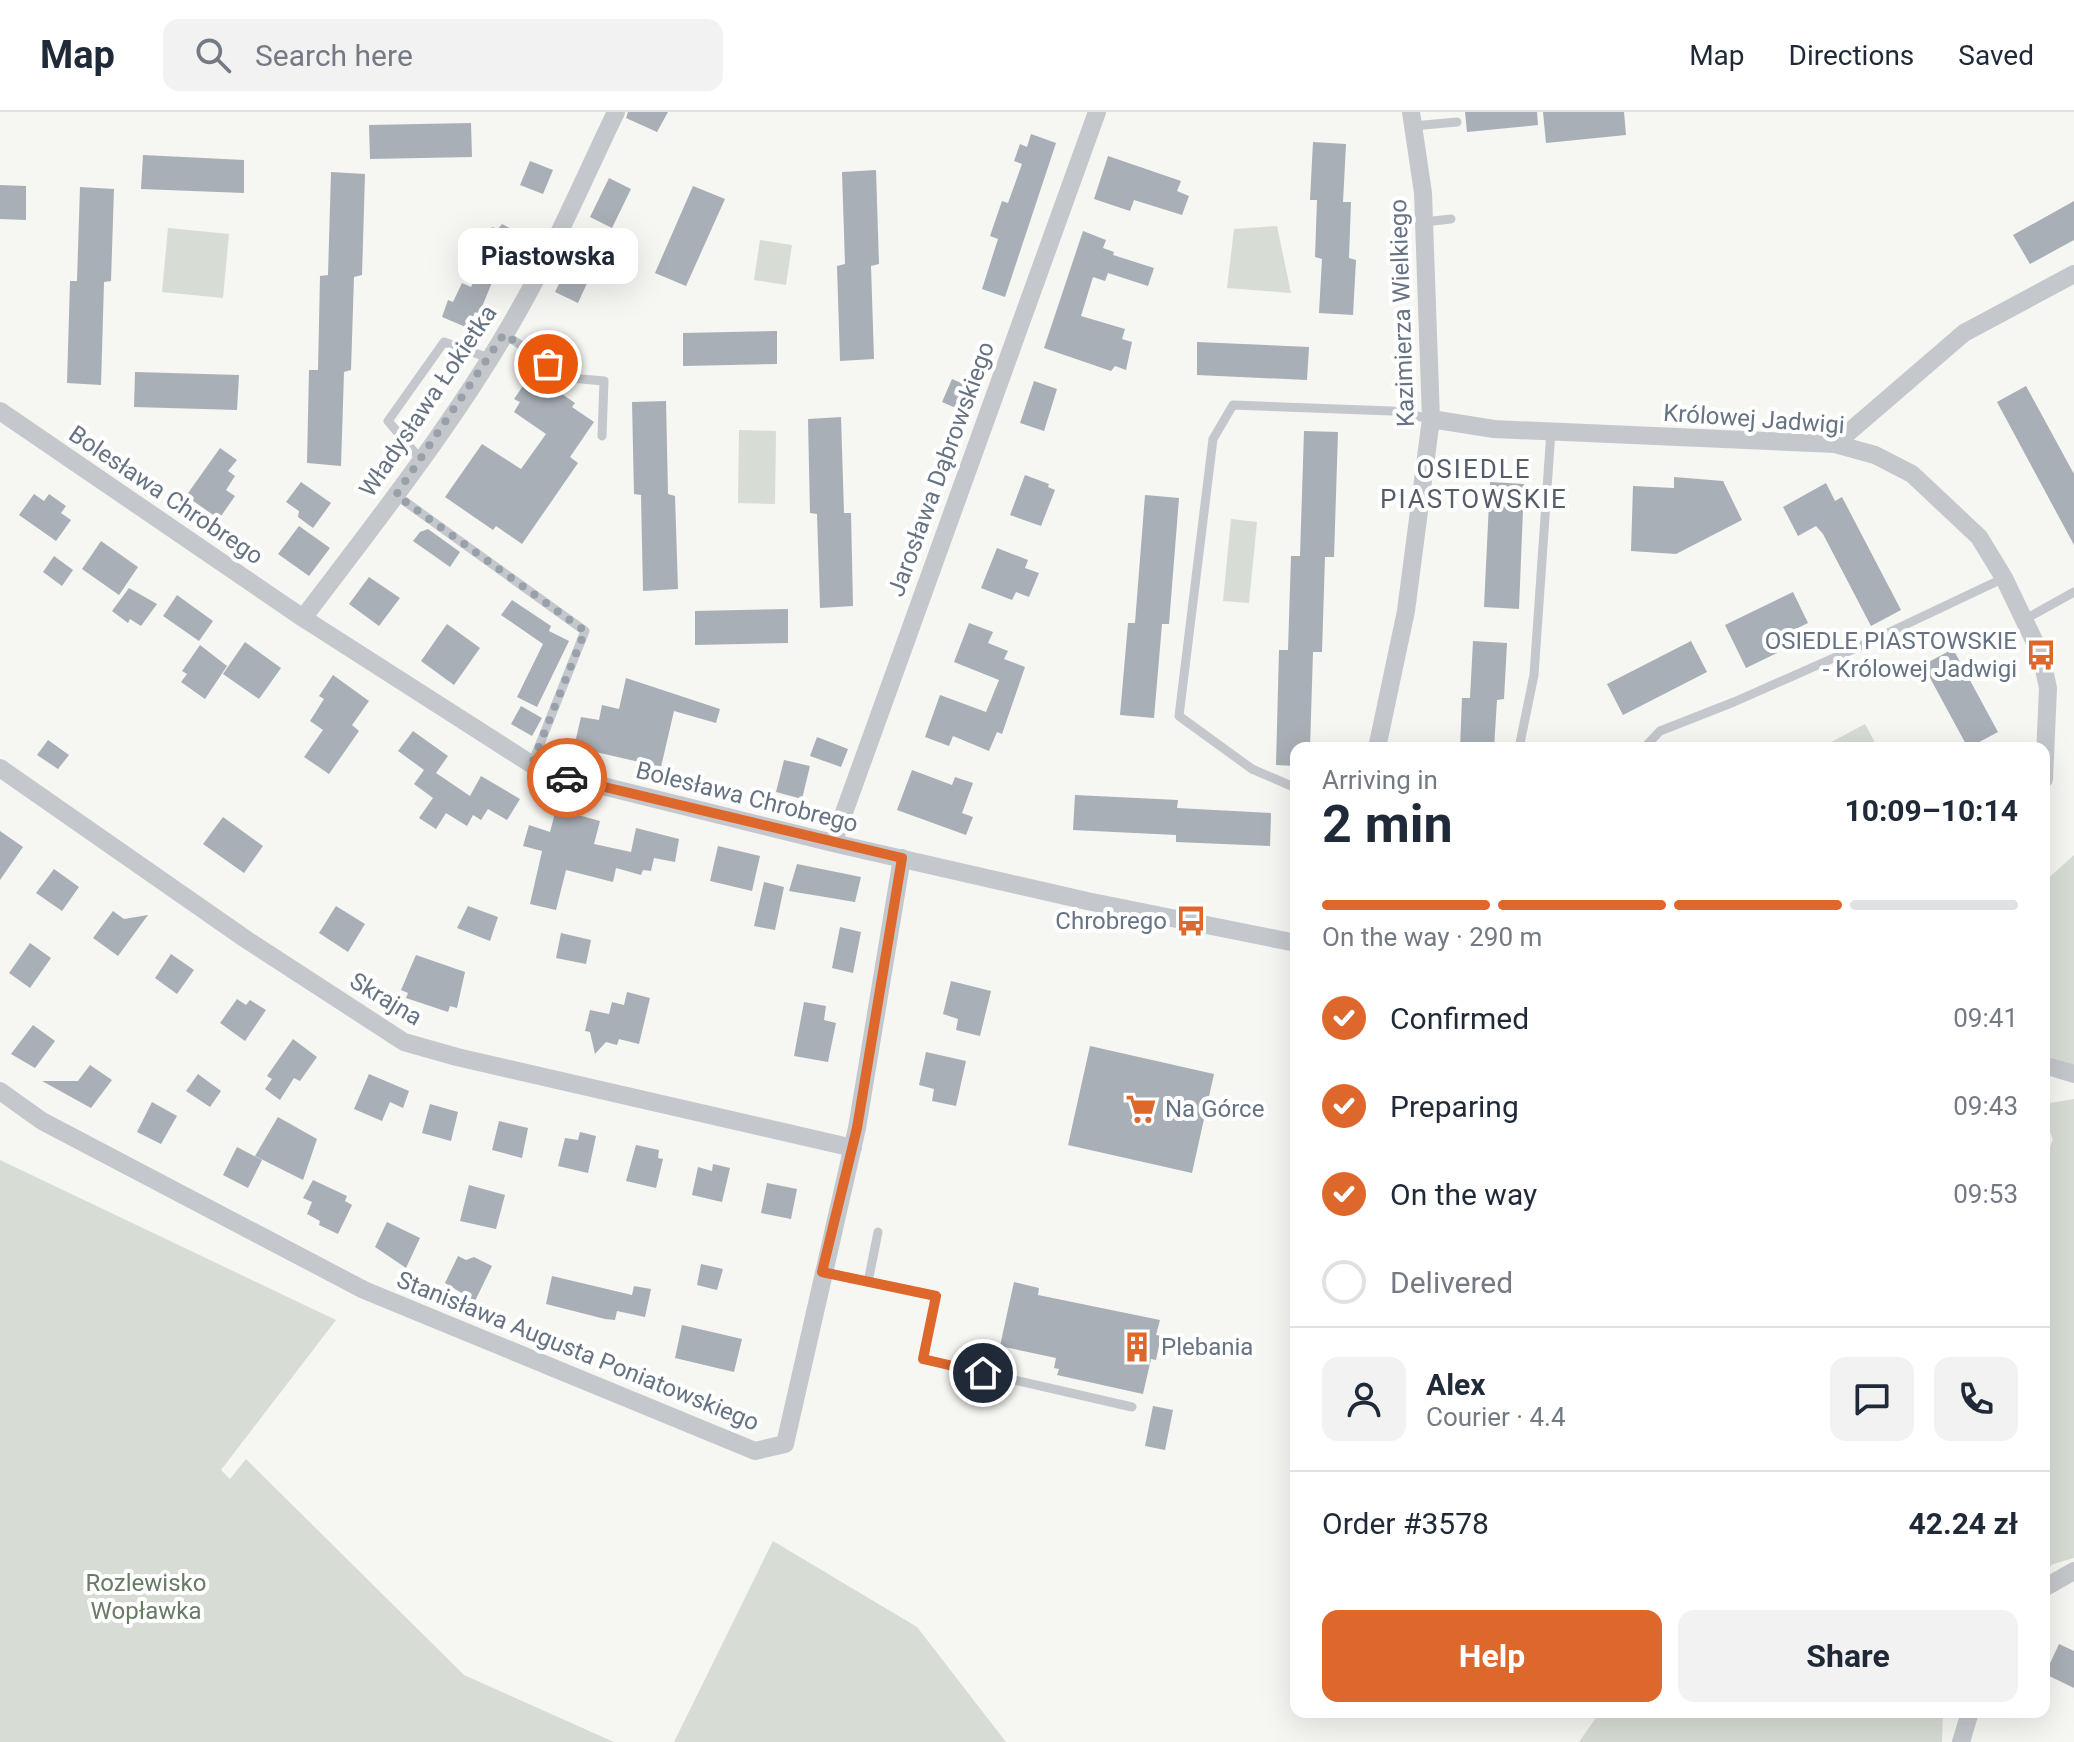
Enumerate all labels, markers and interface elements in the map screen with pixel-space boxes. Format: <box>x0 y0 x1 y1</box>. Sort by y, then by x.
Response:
search box <box>163 19 723 91</box>
text: Map <box>40 33 115 77</box>
icon: search <box>191 33 235 77</box>
text: Search here <box>255 38 413 73</box>
text: Map <box>1689 39 1745 72</box>
text: Directions <box>1789 39 1914 72</box>
text: Saved <box>1958 39 2034 72</box>
street label: Kazimierza Wielkiego <box>1384 199 1420 427</box>
callout: Piastowska <box>458 228 638 284</box>
text: Piastowska <box>481 241 615 271</box>
street label: Władysława Łokietka <box>353 300 503 502</box>
pin <box>514 330 582 398</box>
street label: Jarosława Dąbrowskiego <box>882 338 1000 600</box>
icon: bag <box>526 342 570 386</box>
street label: Królowej Jadwigi <box>1662 399 1846 439</box>
street label: Bolesława Chrobrego <box>64 420 268 570</box>
district label: OSIEDLE PIASTOWSKIE <box>1380 454 1568 514</box>
place label: OSIEDLE PIASTOWSKIE - Królowej Jadwigi <box>1765 627 2017 683</box>
bus stop icon: OSIEDLE PIASTOWSKIE - Królowej Jadwigi <box>2024 638 2058 672</box>
courier <box>527 738 607 818</box>
icon: car <box>545 756 589 800</box>
street label: Bolesława Chrobrego <box>633 756 861 838</box>
text: Arriving in <box>1322 765 1438 795</box>
text: 10:09–10:14 <box>1844 793 2018 828</box>
text: 2 min <box>1322 794 1453 855</box>
bus stop icon: Chrobrego <box>1174 904 1208 938</box>
place label: Chrobrego <box>1055 907 1167 935</box>
text: On the way · 290 m <box>1322 922 1542 952</box>
street label: Skrajna <box>345 967 427 1031</box>
icon: check <box>1322 996 1366 1040</box>
text: Confirmed <box>1390 1001 1529 1036</box>
text: 09:41 <box>1953 1003 2018 1033</box>
icon: check <box>1322 1084 1366 1128</box>
text: Preparing <box>1390 1089 1519 1124</box>
text: 09:43 <box>1953 1091 2018 1121</box>
supermarket icon: Na Górce <box>1124 1092 1158 1126</box>
place label: Na Górce <box>1165 1095 1264 1123</box>
icon: check <box>1322 1172 1366 1216</box>
text: On the way <box>1390 1177 1537 1212</box>
text: 09:53 <box>1953 1179 2018 1209</box>
street label: Stanisława Augusta Poniatowskiego <box>393 1265 763 1437</box>
text: Delivered <box>1390 1265 1513 1300</box>
building icon: Plebania <box>1120 1330 1154 1364</box>
place label: Plebania <box>1161 1333 1253 1361</box>
pin <box>949 1339 1017 1407</box>
icon: home <box>961 1351 1005 1395</box>
button: person <box>1322 1357 1406 1441</box>
button: chat <box>1830 1357 1914 1441</box>
button: phone <box>1934 1357 2018 1441</box>
text: Alex <box>1426 1367 1486 1402</box>
text: Courier · 4.4 <box>1426 1402 1566 1432</box>
text: Order #3578 <box>1322 1506 1489 1541</box>
text: 42.24 zł <box>1909 1506 2018 1541</box>
park label: Rozlewisko Wopławka <box>86 1569 206 1625</box>
button: Help <box>1322 1610 1662 1702</box>
button: Share <box>1678 1610 2018 1702</box>

